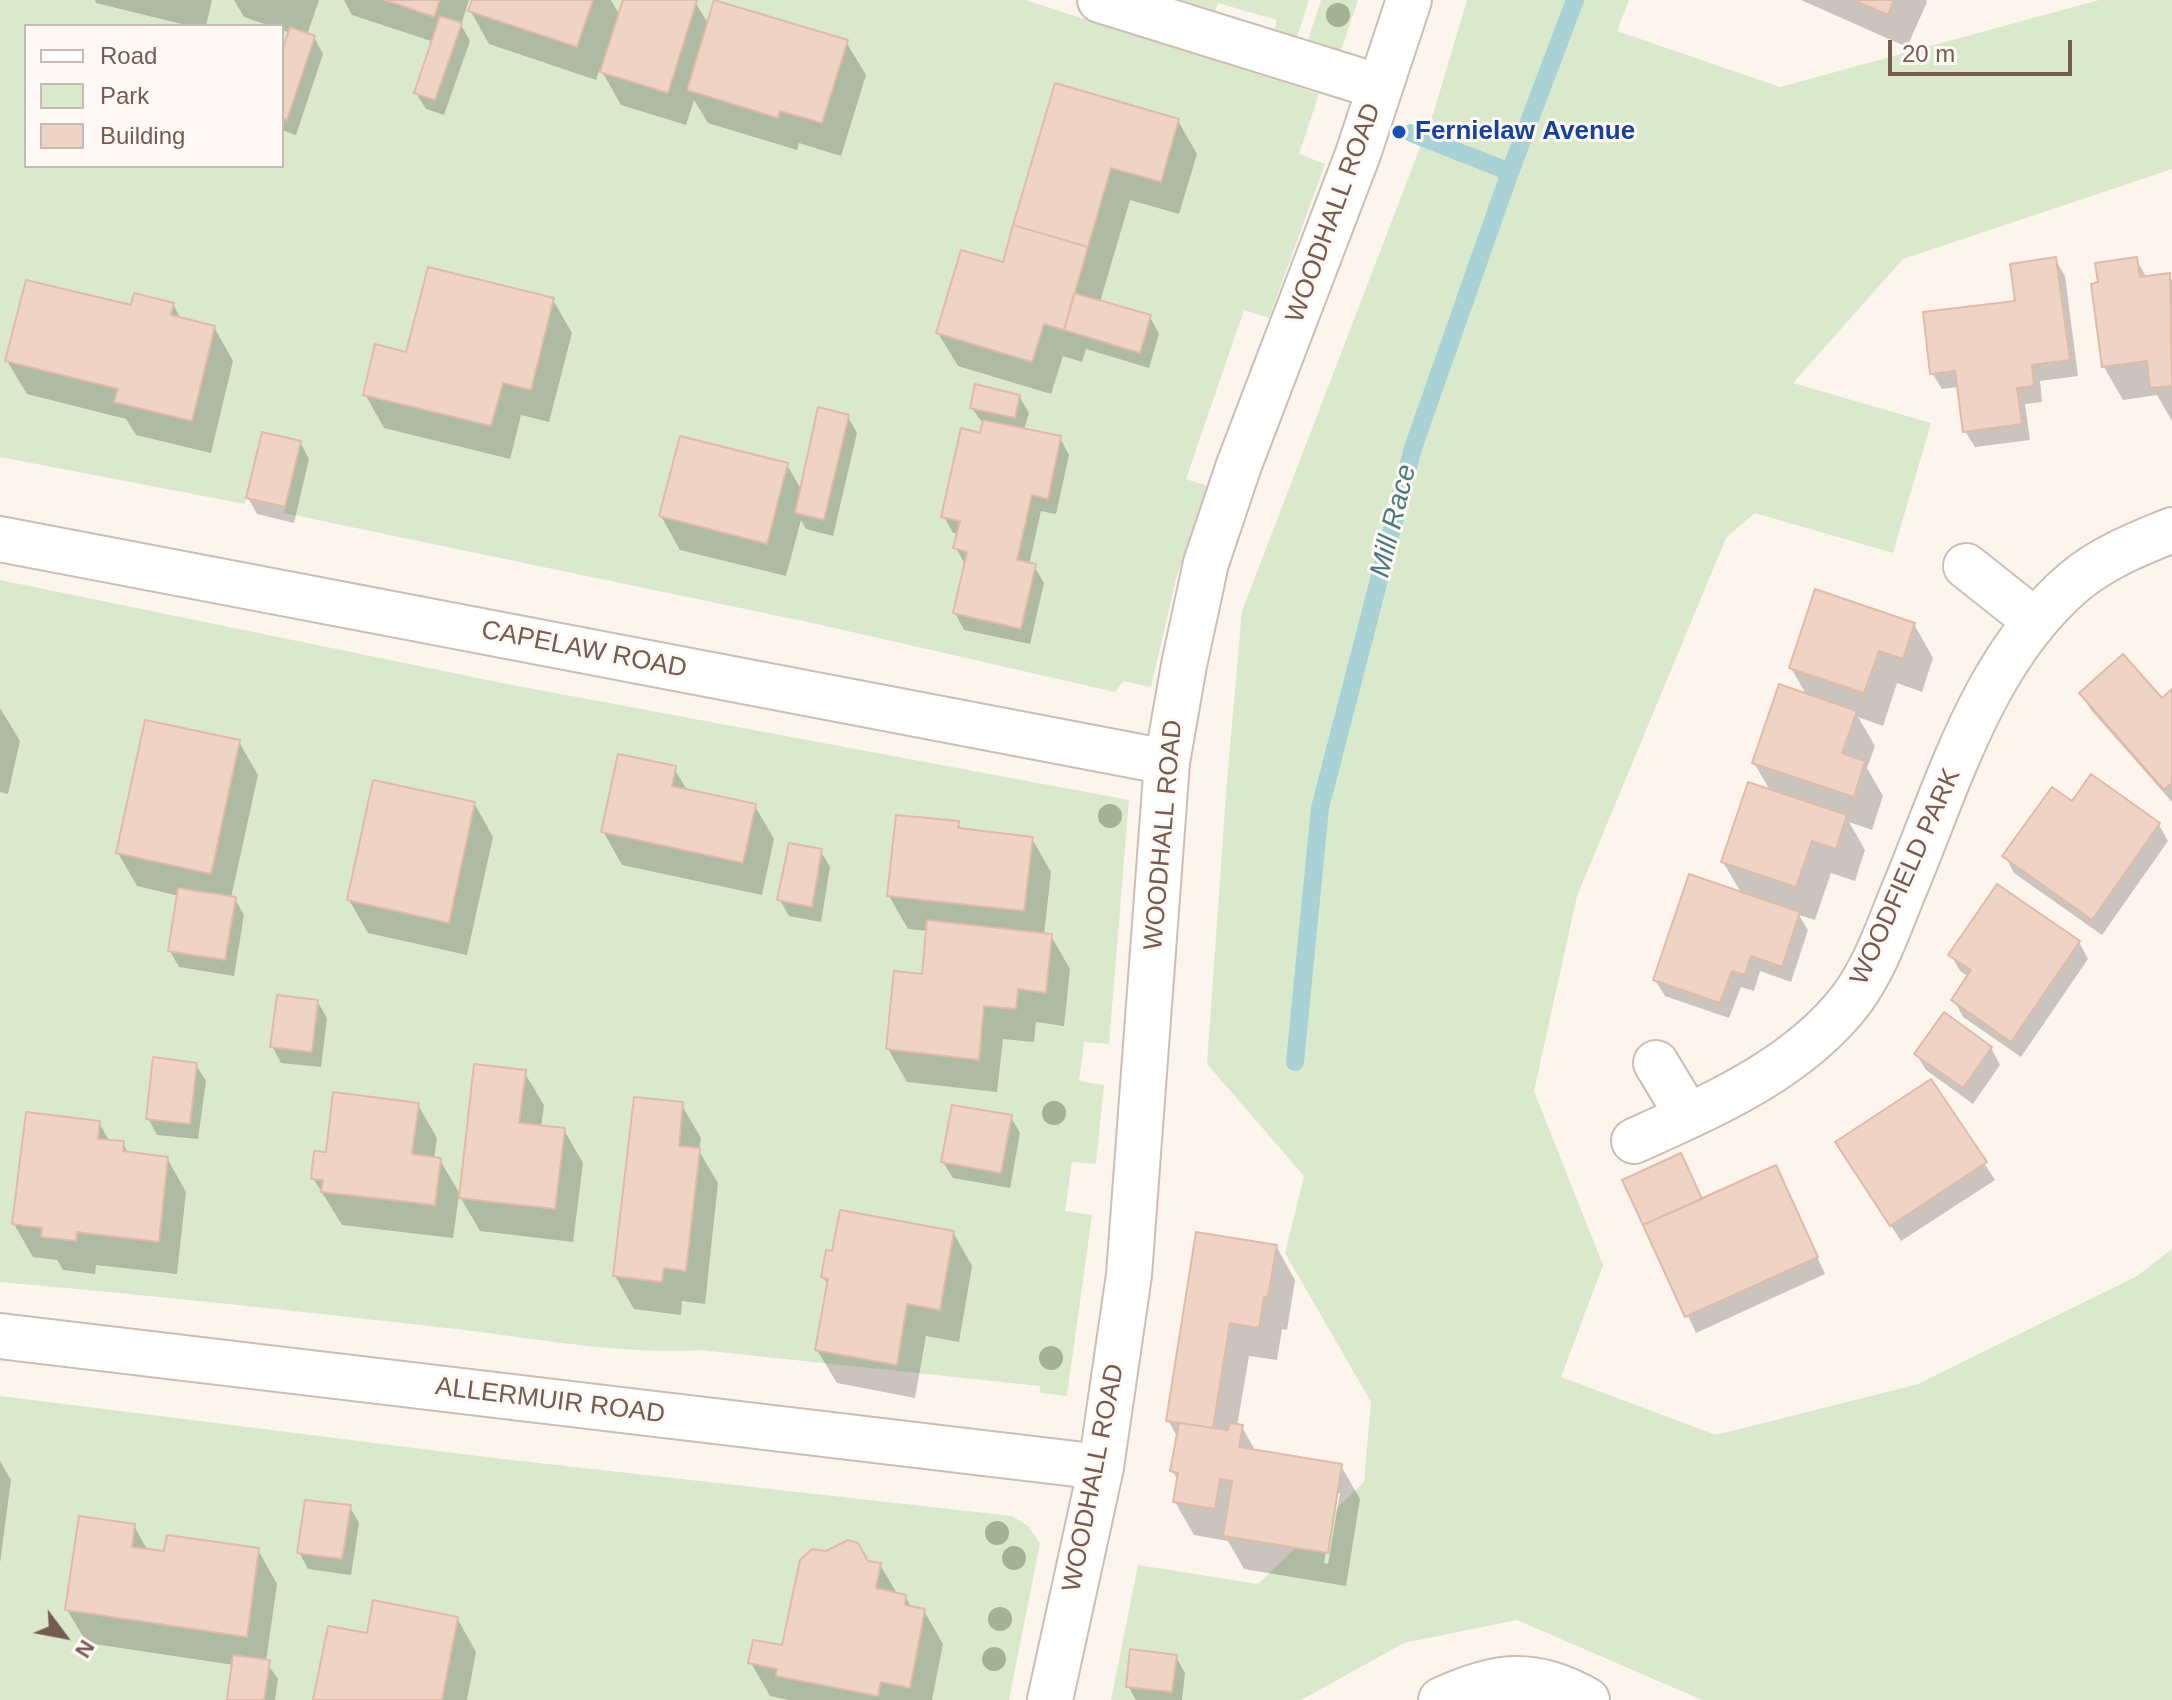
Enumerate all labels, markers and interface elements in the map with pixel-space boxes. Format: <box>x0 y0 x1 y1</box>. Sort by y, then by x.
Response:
legend <box>24 24 284 168</box>
scale bar <box>1892 24 2076 74</box>
text: 20 m <box>1902 40 1955 67</box>
text: Road <box>100 42 157 69</box>
text: Park <box>100 82 149 109</box>
street label: WOODHALL ROAD <box>1280 99 1388 327</box>
place label: Fernielaw Avenue <box>1415 116 1635 148</box>
text: Building <box>100 122 185 149</box>
marker: Fernielaw Avenue <box>1390 123 1408 141</box>
water label: Mill Race <box>1364 461 1424 581</box>
street label: CAPELAW ROAD <box>479 615 689 685</box>
street label: WOODHALL ROAD <box>1138 719 1190 951</box>
street label: WOODFIELD PARK <box>1844 764 1968 990</box>
street label: WOODHALL ROAD <box>1057 1362 1131 1594</box>
street label: ALLERMUIR ROAD <box>433 1371 667 1431</box>
north arrow <box>24 1596 104 1676</box>
text: N <box>70 1636 100 1662</box>

